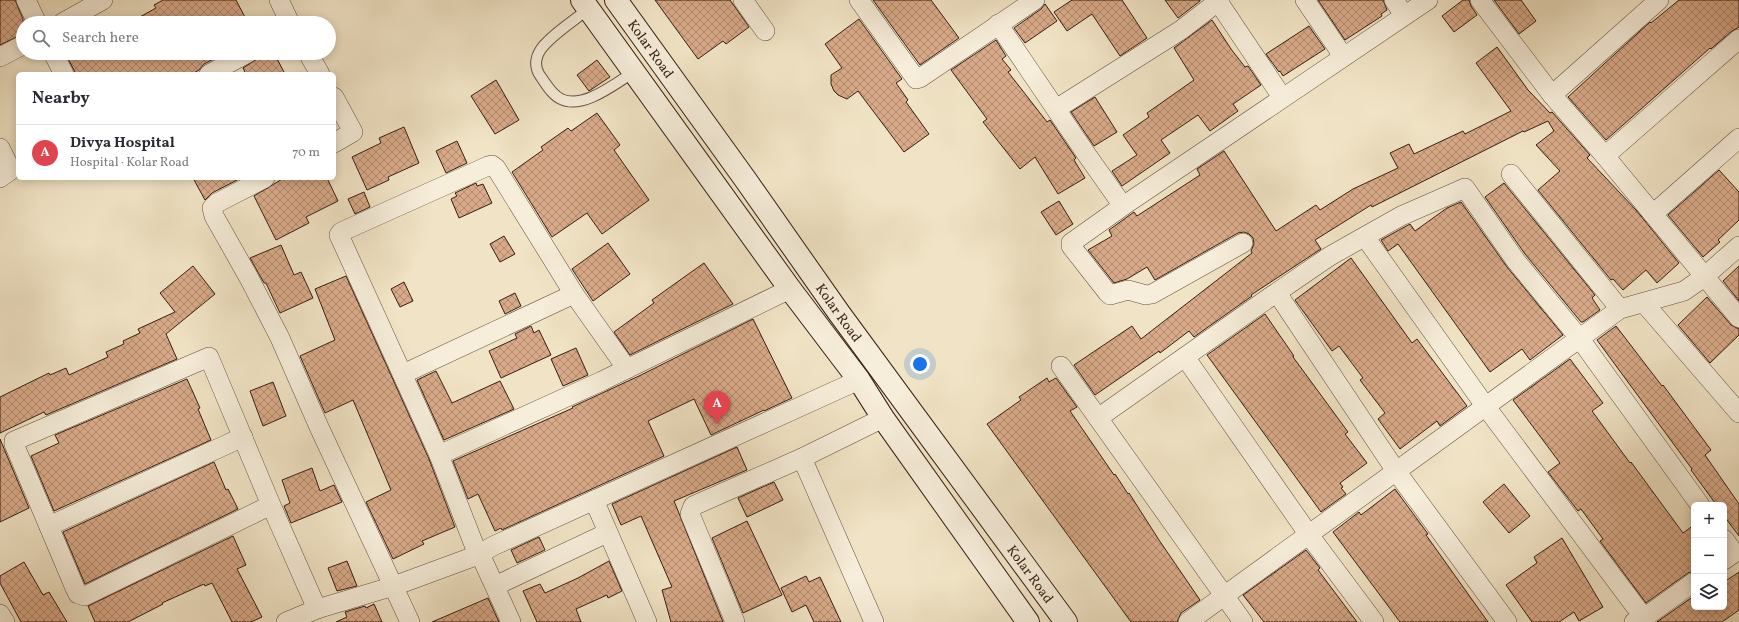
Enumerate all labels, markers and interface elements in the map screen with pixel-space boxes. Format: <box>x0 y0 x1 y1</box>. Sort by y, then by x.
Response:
search box <box>16 16 336 60</box>
street label: Kolar Road <box>622 17 677 83</box>
icon: search <box>30 27 52 49</box>
text: Search here <box>62 28 139 49</box>
text: Nearby <box>32 87 90 110</box>
text: Divya Hospital <box>70 133 175 154</box>
text: A <box>40 144 50 162</box>
text: 70 m <box>292 144 320 162</box>
text: Hospital · Kolar Road <box>70 154 189 172</box>
street label: Kolar Road <box>810 280 865 347</box>
your location <box>910 354 930 374</box>
pin: A <box>704 391 730 424</box>
map controls <box>1691 502 1727 610</box>
button: + <box>1691 502 1727 538</box>
button: − <box>1691 538 1727 574</box>
street label: Kolar Road <box>1002 542 1057 608</box>
button: layers <box>1691 574 1727 610</box>

